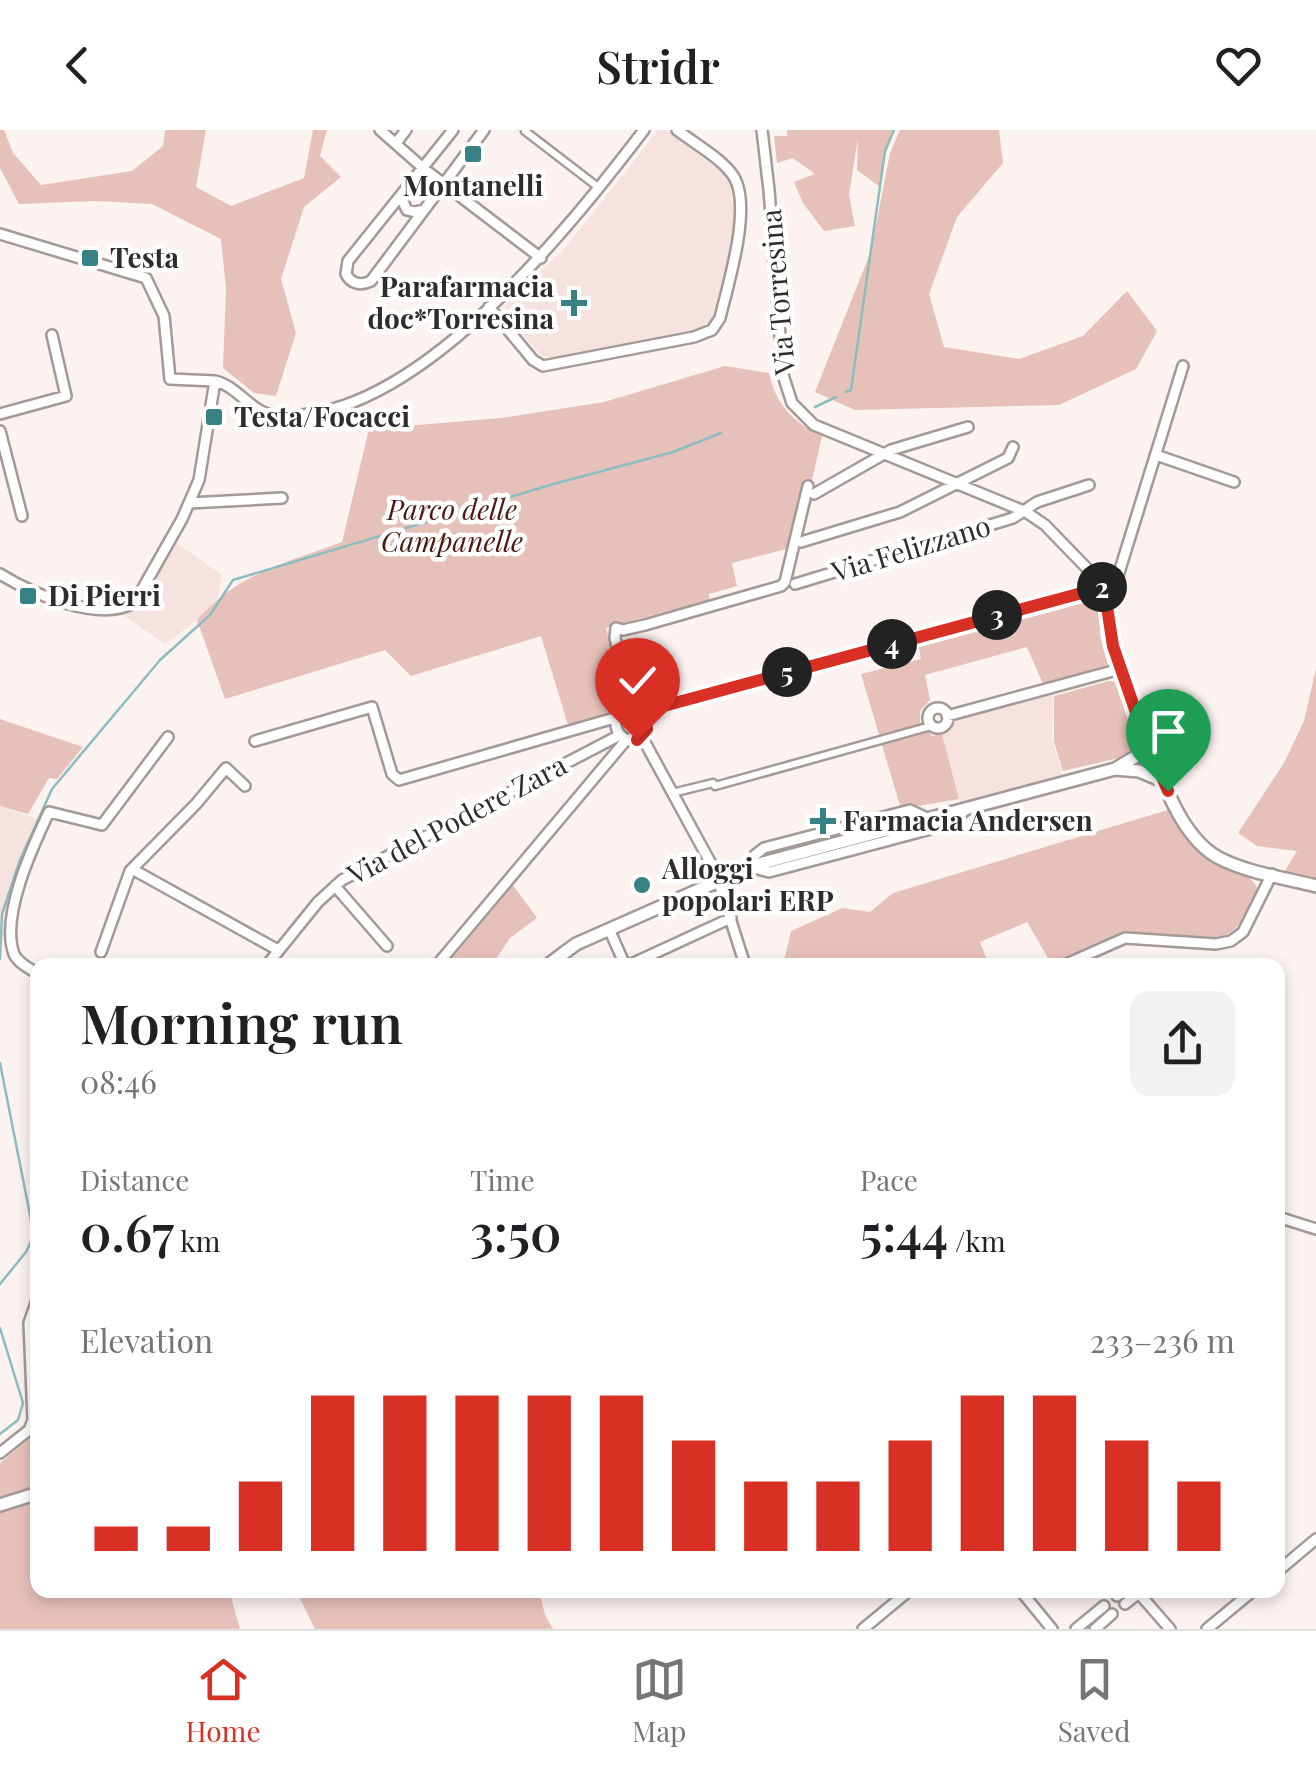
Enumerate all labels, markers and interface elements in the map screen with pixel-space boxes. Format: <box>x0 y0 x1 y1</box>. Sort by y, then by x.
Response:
text: Stridr <box>596 35 720 95</box>
icon: back <box>50 38 105 93</box>
icon: heart <box>1211 38 1266 93</box>
marker: Montanelli <box>462 143 484 165</box>
place label: Montanelli <box>403 166 543 203</box>
street label: Via Torresina <box>751 208 802 378</box>
place label: Testa <box>110 238 179 275</box>
marker: Testa <box>79 247 101 269</box>
place label: Parafarmacia doc*Torresina <box>367 267 554 336</box>
marker: Parafarmacia doc*Torresina <box>563 292 585 314</box>
place label: Testa/Focacci <box>234 397 410 434</box>
marker: Testa/Focacci <box>203 406 225 428</box>
park label: Parco delle Campanelle <box>381 490 523 559</box>
street label: Via Felizzano <box>826 506 994 590</box>
pin: 2 <box>1077 562 1127 612</box>
text: 2 <box>1095 568 1109 605</box>
place label: Di Pierri <box>48 576 161 613</box>
marker: Di Pierri <box>17 585 39 607</box>
pin: 3 <box>972 590 1022 640</box>
text: 3 <box>990 596 1004 633</box>
pin: 4 <box>867 619 917 669</box>
text: 4 <box>885 625 899 662</box>
pin <box>595 638 680 741</box>
pin: 5 <box>762 647 812 697</box>
icon: check <box>610 653 665 708</box>
text: 5 <box>781 653 793 690</box>
pin <box>1126 689 1211 792</box>
icon: arrive <box>1141 704 1196 759</box>
street label: Via del Podere Zara <box>339 745 572 893</box>
place label: Farmacia Andersen <box>843 801 1093 838</box>
marker: Farmacia Andersen <box>812 810 834 832</box>
place label: Alloggi popolari ERP <box>661 849 834 918</box>
marker: Alloggi popolari ERP <box>631 874 653 896</box>
text: Morning run <box>80 984 403 1058</box>
button: share <box>1130 991 1235 1096</box>
text: 08:46 <box>80 1059 157 1102</box>
text: Distance <box>80 1161 189 1198</box>
text: Time <box>470 1161 535 1198</box>
text: Pace <box>860 1161 918 1198</box>
text: 0.67 <box>80 1198 174 1265</box>
text: 3:50 <box>470 1198 562 1265</box>
text: 5:44 <box>860 1198 948 1265</box>
text: km <box>174 1222 220 1259</box>
text: /km <box>948 1222 1006 1259</box>
text: Elevation <box>80 1318 213 1361</box>
text: 233–236 m <box>1090 1318 1235 1361</box>
tab: Home <box>186 1652 261 1749</box>
tab: Map <box>632 1652 687 1749</box>
tab: Saved <box>1058 1652 1130 1749</box>

